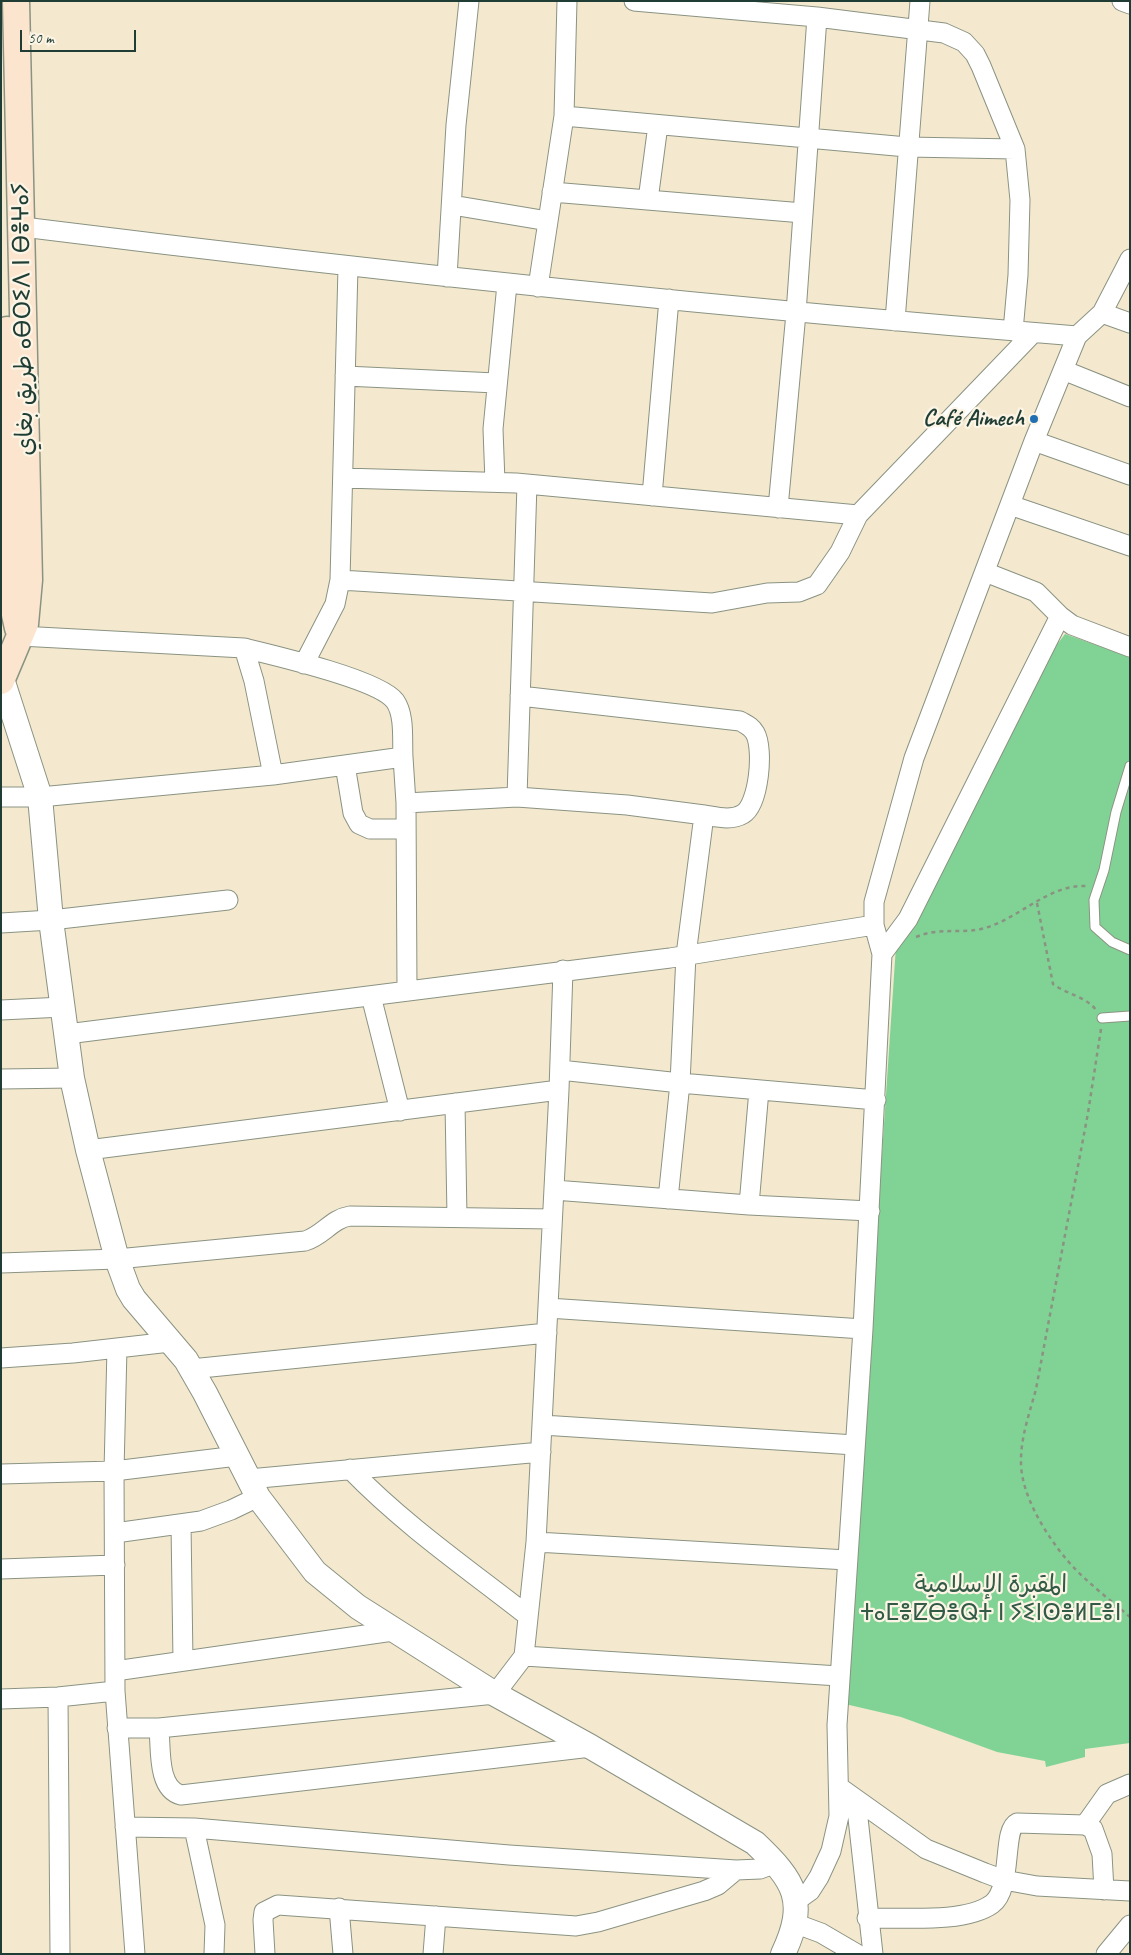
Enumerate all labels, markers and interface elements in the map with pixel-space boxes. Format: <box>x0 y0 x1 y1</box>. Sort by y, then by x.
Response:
scale bar <box>22 20 139 52</box>
text: 50 m <box>28 29 54 48</box>
street label: طريق بغاي ⴰⴱⵔⵉⴷ ⵏ ⴱⴻⵖⴰⵢ <box>7 182 41 456</box>
place label: Café Aimech <box>923 405 1024 433</box>
marker: Café Aimech <box>1028 413 1040 425</box>
park label: المقبرة الإسلامية ⵜⴰⵎⴻⵇⴱⴻⵕⵜ ⵏ ⵢⵉⵏⵙⴻⵍⵎⴻⵏ <box>861 1572 1121 1628</box>

